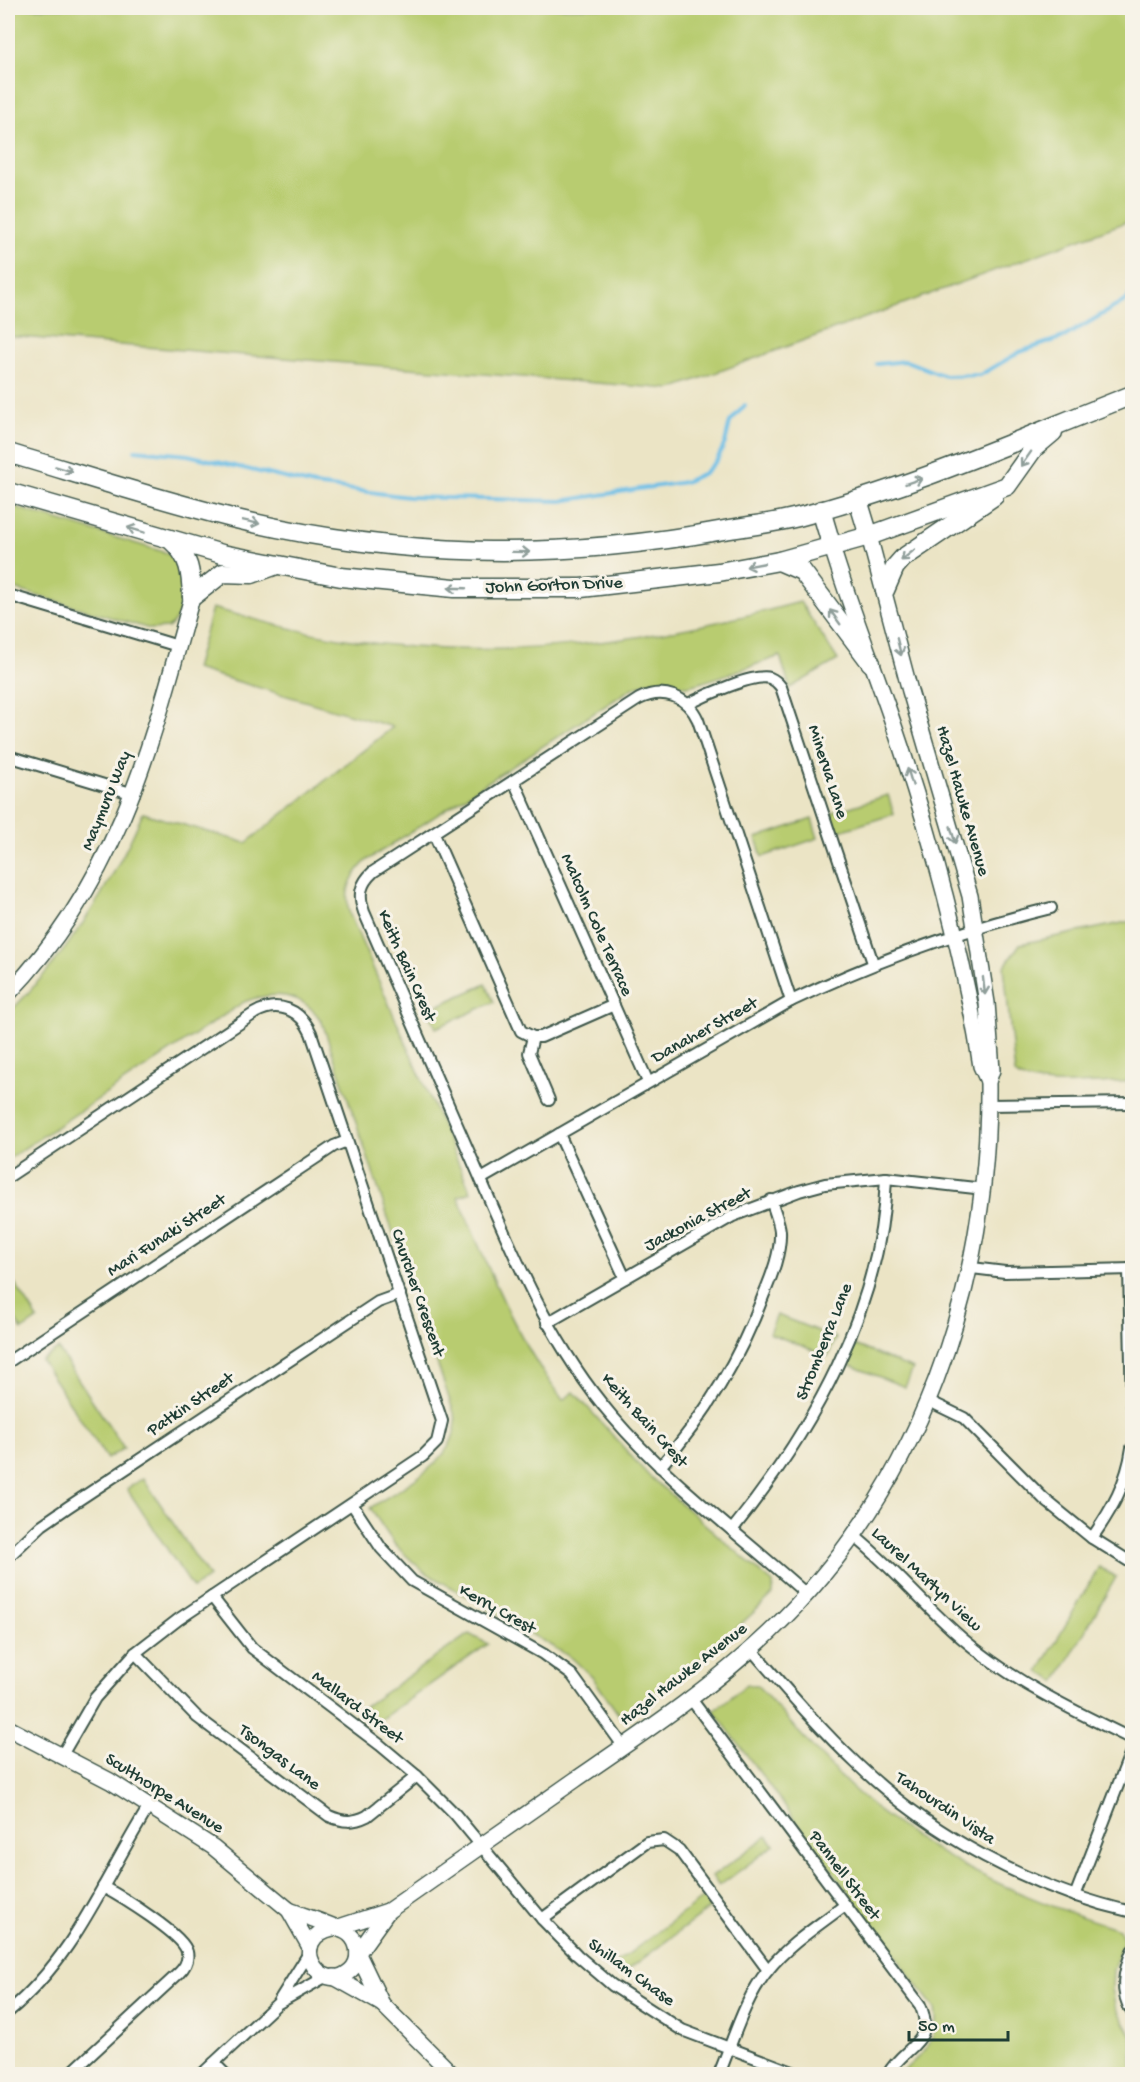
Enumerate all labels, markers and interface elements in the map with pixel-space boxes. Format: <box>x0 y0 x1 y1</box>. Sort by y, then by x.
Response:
one-way arrow <box>1020 450 1032 467</box>
one-way arrow <box>54 464 73 475</box>
one-way arrow <box>904 475 923 486</box>
one-way arrow <box>241 517 261 528</box>
one-way arrow <box>127 524 146 535</box>
one-way arrow <box>510 546 530 557</box>
one-way arrow <box>900 549 916 562</box>
one-way arrow <box>746 560 765 571</box>
street label: John Gorton Drive <box>485 573 624 599</box>
one-way arrow <box>447 583 467 594</box>
one-way arrow <box>829 610 842 626</box>
one-way arrow <box>894 637 906 656</box>
street label: Minerva Lane <box>802 723 852 822</box>
street label: Hazel Hawke Avenue <box>930 723 994 879</box>
street label: Maymuru Way <box>77 748 137 854</box>
one-way arrow <box>904 768 915 787</box>
one-way arrow <box>948 825 959 844</box>
street label: Malcolm Cole Terrace <box>555 850 637 1000</box>
street label: Keith Bain Crest <box>372 907 441 1026</box>
one-way arrow <box>979 975 990 995</box>
street label: Danaher Street <box>647 992 763 1069</box>
street label: Jackonia Street <box>641 1182 756 1257</box>
street label: Mari Funaki Street <box>104 1189 232 1282</box>
street label: Churcher Crescent <box>385 1227 449 1361</box>
street label: Stromberra Lane <box>792 1280 858 1404</box>
street label: Patkin Street <box>143 1367 240 1442</box>
street label: Keith Bain Crest <box>596 1369 693 1474</box>
street label: Laurel Martyn View <box>866 1523 986 1637</box>
street label: Kerry Crest <box>455 1580 540 1640</box>
street label: Hazel Hawke Avenue <box>616 1618 752 1731</box>
street label: Mallard Street <box>307 1667 408 1750</box>
street label: Tsongas Lane <box>233 1720 325 1796</box>
street label: Sculthorpe Avenue <box>101 1749 228 1839</box>
street label: Tahourdin Vista <box>890 1767 1000 1851</box>
street label: Pannell Street <box>803 1826 885 1926</box>
street label: Shillam Chase <box>583 1934 679 2012</box>
scale bar <box>909 2004 1008 2042</box>
text: 50 m <box>918 2017 955 2038</box>

